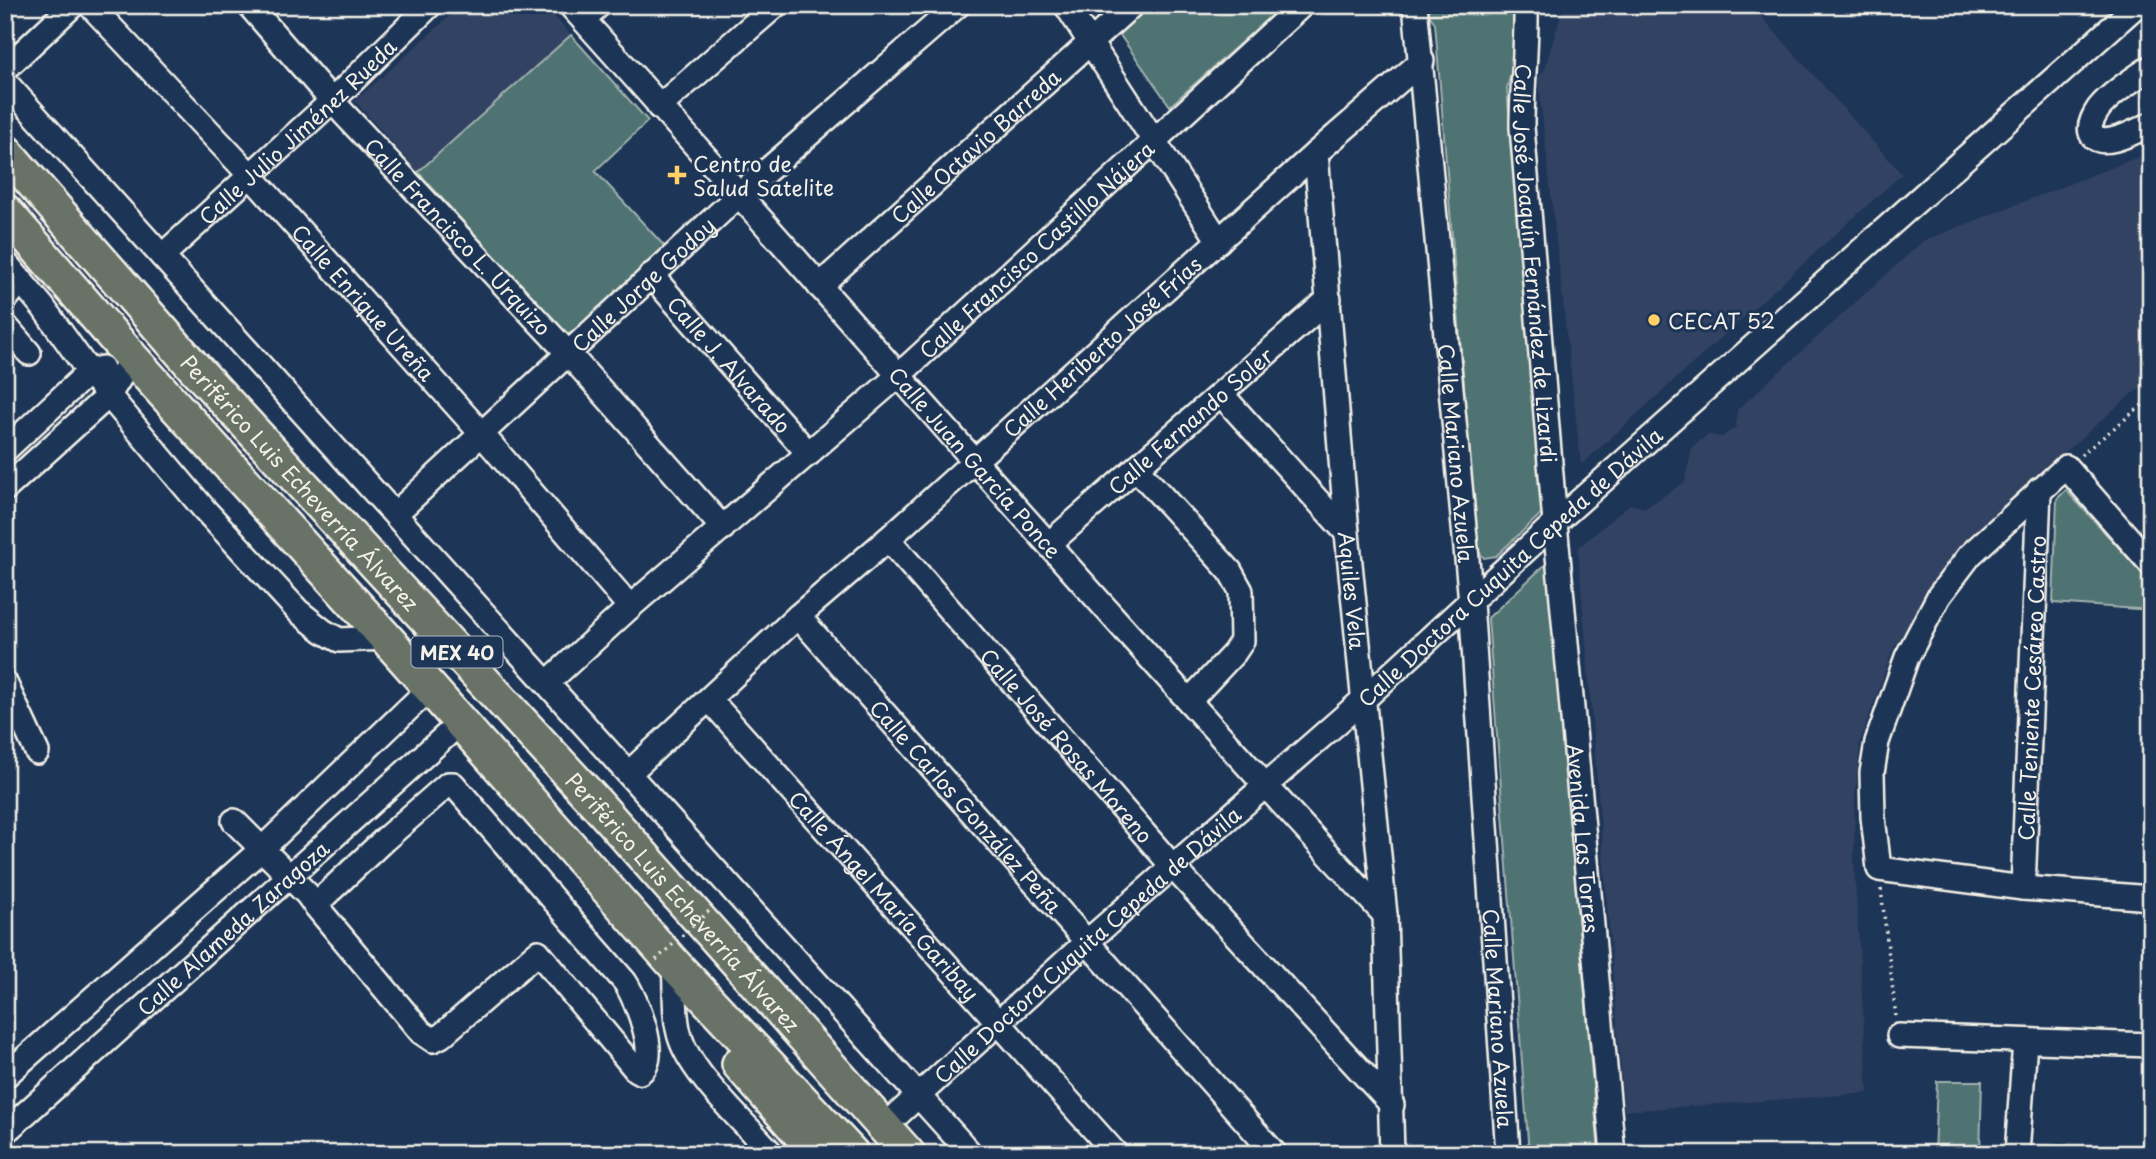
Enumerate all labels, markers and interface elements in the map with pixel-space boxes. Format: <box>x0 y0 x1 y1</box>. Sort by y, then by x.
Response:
street label: Calle Julio Jiménez Rueda <box>191 31 403 232</box>
street label: Calle Octavio Barreda <box>883 61 1067 231</box>
street label: Calle José Joaquín Fernández de Lizardi <box>1506 63 1566 464</box>
street label: Calle Francisco L. Urquizo <box>358 130 559 342</box>
street label: Calle Francisco Castillo Nájera <box>911 132 1161 366</box>
place label: Centro de Salud Satelite <box>693 147 834 203</box>
marker: Centro de Salud Satelite <box>667 165 687 185</box>
street label: Calle Jorge Godoy <box>564 209 722 359</box>
street label: Calle Enrique Ureña <box>285 216 443 388</box>
street label: Calle Heriberto José Frías <box>995 248 1208 444</box>
street label: Calle J. Alvarado <box>660 289 799 440</box>
place label: CECAT 52 <box>1668 304 1775 336</box>
marker: CECAT 52 <box>1646 312 1662 328</box>
street label: Calle Fernando Soler <box>1100 339 1280 502</box>
street label: Calle Mariano Azuela <box>1431 342 1483 564</box>
street label: Periférico Luis Echeverría Álvarez <box>174 347 427 618</box>
street label: Calle Juan García Ponce <box>882 359 1069 565</box>
street label: Calle Doctora Cuquita Cepeda de Dávila <box>1350 419 1670 714</box>
street label: Aquiles Vela <box>1331 530 1375 651</box>
street label: Calle Teniente Cesáreo Castro <box>2009 535 2053 841</box>
road number: MEX 40 <box>412 636 503 667</box>
street label: Calle José Rosas Moreno <box>973 641 1161 850</box>
street label: Calle Carlos González Peña <box>863 692 1070 920</box>
street label: Avenida Las Torres <box>1559 742 1609 934</box>
street label: Periférico Luis Echeverría Álvarez <box>559 765 808 1039</box>
street label: Calle Ángel María Garibay <box>782 783 987 1008</box>
street label: Calle Doctora Cuquita Cepeda de Dávila <box>926 798 1248 1090</box>
street label: Calle Alameda Zaragoza <box>129 832 336 1023</box>
street label: Calle Mariano Azuela <box>1476 908 1522 1129</box>

